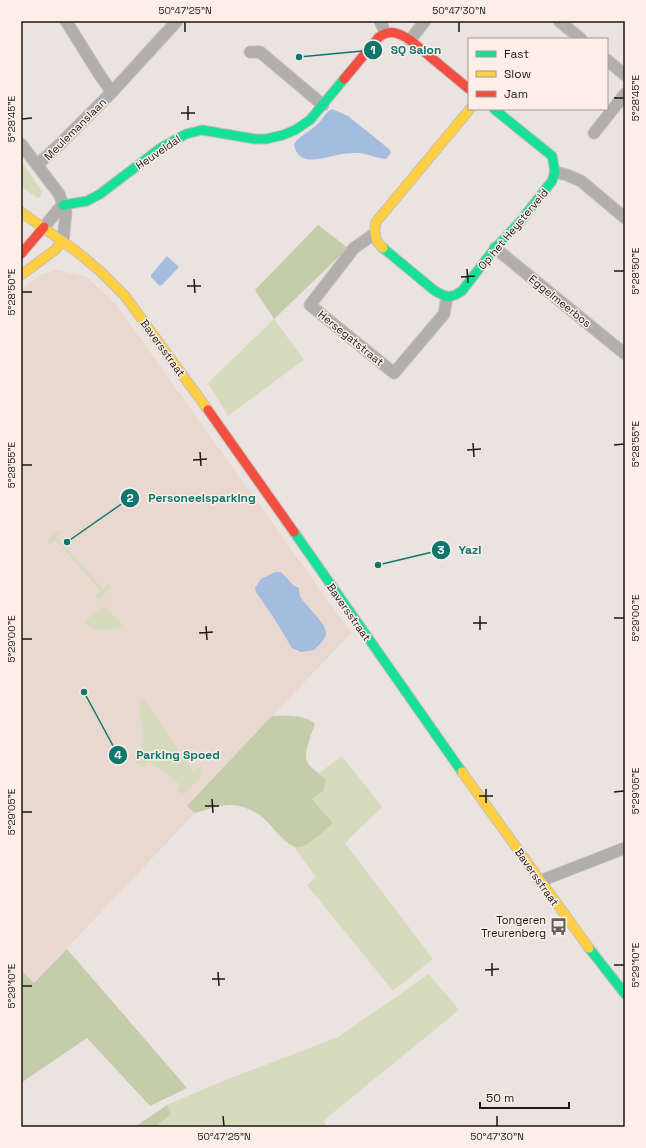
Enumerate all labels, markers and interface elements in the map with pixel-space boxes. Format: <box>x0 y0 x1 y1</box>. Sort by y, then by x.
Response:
text: 50°47'25"N <box>158 4 212 17</box>
text: 50°47'30"N <box>432 4 486 17</box>
callout: SQ Salon <box>363 38 450 62</box>
legend <box>468 38 608 110</box>
text: 1 <box>370 42 376 58</box>
text: SQ Salon <box>391 42 441 58</box>
text: Fast <box>504 46 529 62</box>
text: Slow <box>504 66 531 82</box>
text: 5°28'45"E <box>629 75 642 121</box>
text: Jam <box>504 86 528 102</box>
street label: Meulemanslaan <box>41 95 109 163</box>
text: 5°28'45"E <box>5 96 18 142</box>
street label: Heuveldal <box>133 132 183 172</box>
street label: Op het Heysterveld <box>475 185 551 273</box>
text: 5°28'50"E <box>629 247 642 294</box>
text: 5°28'50"E <box>5 268 18 315</box>
street label: Eggelmeerbos <box>526 272 594 330</box>
street label: Hersegatstraat <box>315 307 387 369</box>
street label: Baversstraat <box>138 317 188 379</box>
text: 5°28'55"E <box>629 420 642 467</box>
text: 5°28'55"E <box>5 441 18 488</box>
callout: Personeelsparking <box>120 486 264 510</box>
text: 2 <box>126 490 134 506</box>
text: Personeelsparking <box>148 490 256 506</box>
callout: Yazi <box>431 538 490 562</box>
text: 3 <box>437 542 445 558</box>
text: Yazi <box>459 542 481 558</box>
street label: Baversstraat <box>324 580 374 644</box>
text: 5°29'00"E <box>629 594 642 642</box>
text: 5°29'00"E <box>5 615 18 663</box>
callout: Parking Spoed <box>108 743 228 767</box>
text: 4 <box>114 747 122 763</box>
text: Parking Spoed <box>136 747 220 763</box>
text: 5°29'05"E <box>629 767 642 814</box>
text: 5°29'05"E <box>5 788 18 835</box>
street label: Baversstraat <box>512 845 562 909</box>
place label: Tongeren Treurenberg <box>481 913 546 940</box>
bus stop icon: Tongeren Treurenberg <box>549 916 569 936</box>
text: 5°29'10"E <box>629 942 642 987</box>
text: 5°29'10"E <box>5 963 18 1008</box>
scale bar <box>480 1084 569 1110</box>
text: 50 m <box>486 1090 514 1106</box>
text: 50°47'25"N <box>197 1130 251 1143</box>
text: 50°47'30"N <box>470 1130 524 1143</box>

